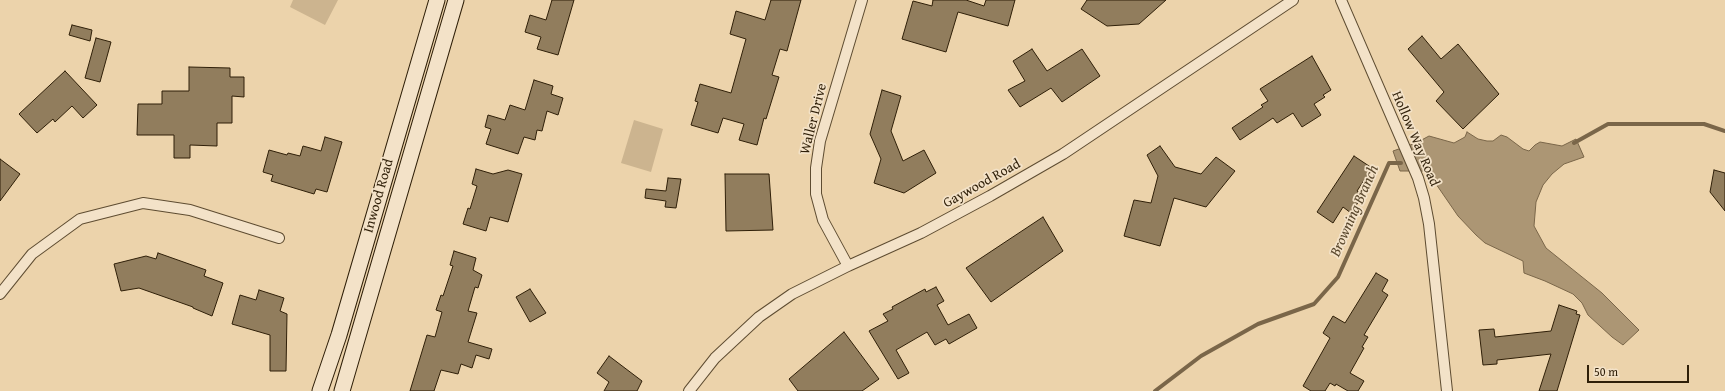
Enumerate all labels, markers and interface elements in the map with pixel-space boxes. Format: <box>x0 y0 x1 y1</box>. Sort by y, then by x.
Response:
street label: Waller Drive <box>797 82 831 156</box>
street label: Hollow Way Road <box>1387 89 1443 189</box>
street label: Gaywood Road <box>940 156 1024 212</box>
street label: Inwood Road <box>360 157 398 235</box>
water label: Browning Branch <box>1327 162 1383 260</box>
scale bar <box>1589 357 1691 383</box>
text: 50 m <box>1594 363 1618 380</box>

